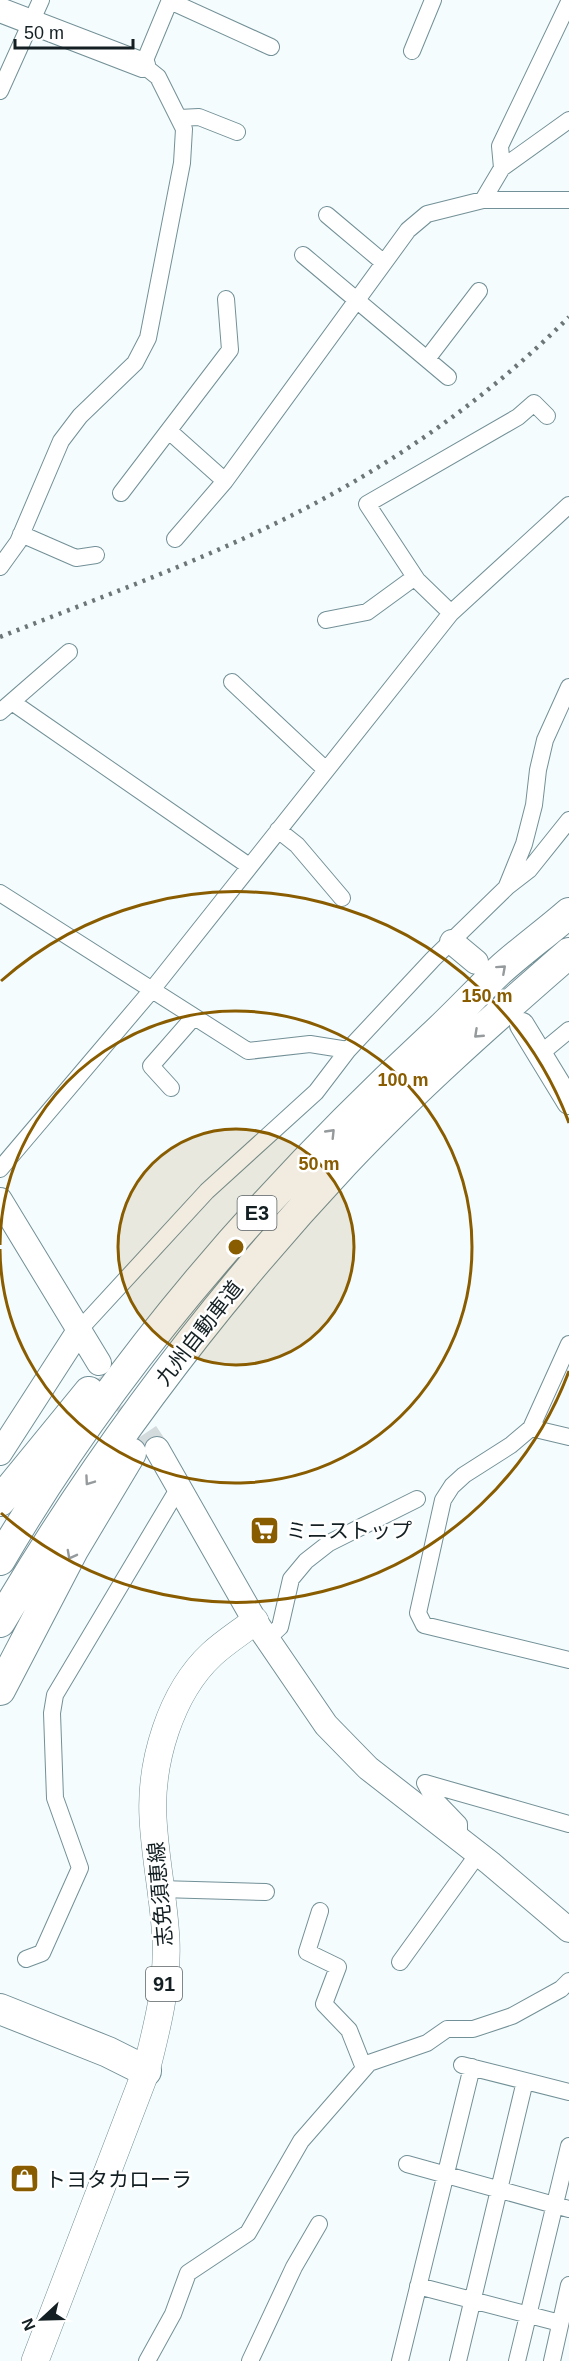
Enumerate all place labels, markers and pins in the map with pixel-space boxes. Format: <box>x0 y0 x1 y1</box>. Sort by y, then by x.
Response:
centre of rings <box>226 1237 246 1257</box>
supermarket icon: ミニストップ <box>249 1514 281 1546</box>
place label: ミニストップ <box>286 1519 412 1542</box>
shop icon: トヨタカローラ <box>8 2163 40 2195</box>
place label: トヨタカローラ <box>45 2168 192 2191</box>

